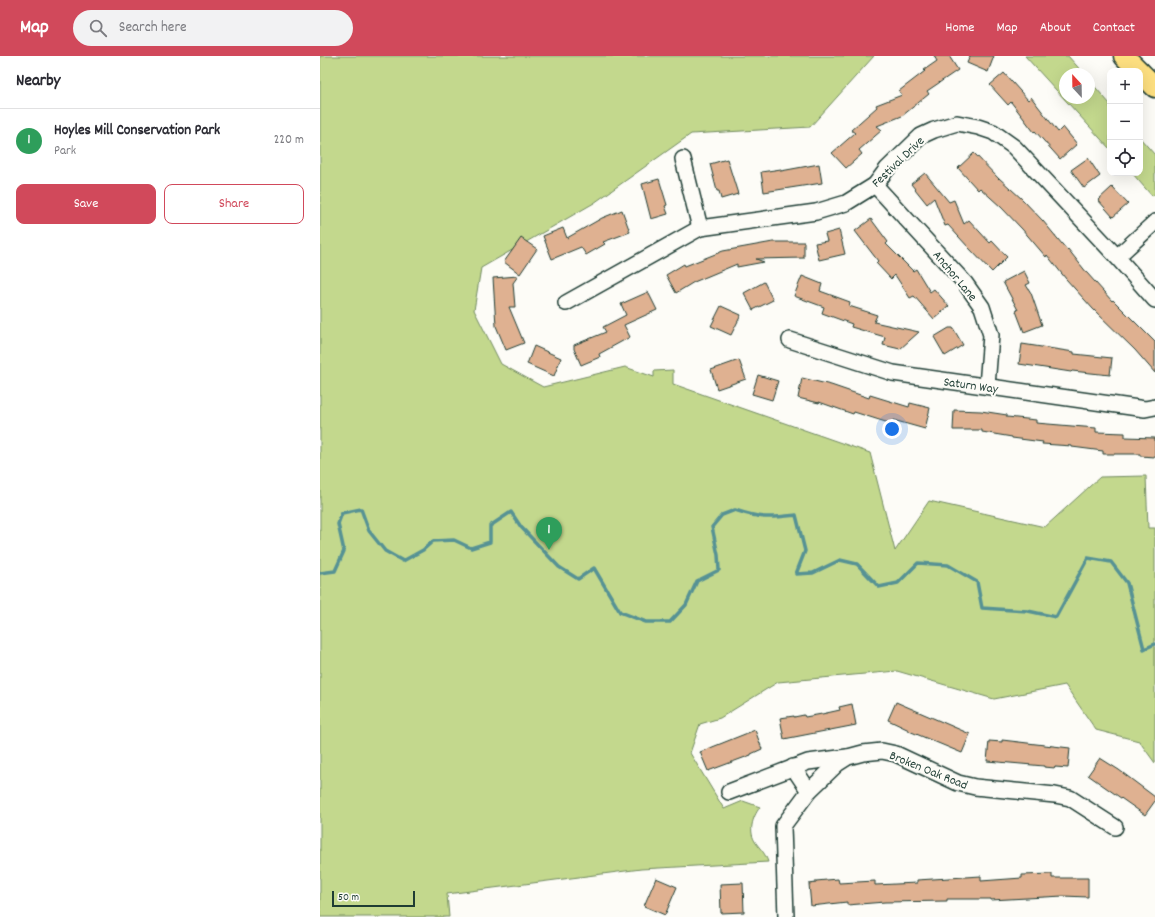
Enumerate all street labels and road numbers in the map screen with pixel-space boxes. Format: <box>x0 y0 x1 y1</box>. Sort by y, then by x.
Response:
street label: Festival Drive <box>868 133 930 193</box>
street label: Anchor Lane <box>927 247 981 306</box>
street label: Saturn Way <box>942 373 1000 400</box>
street label: Broken Oak Road <box>886 747 970 796</box>

